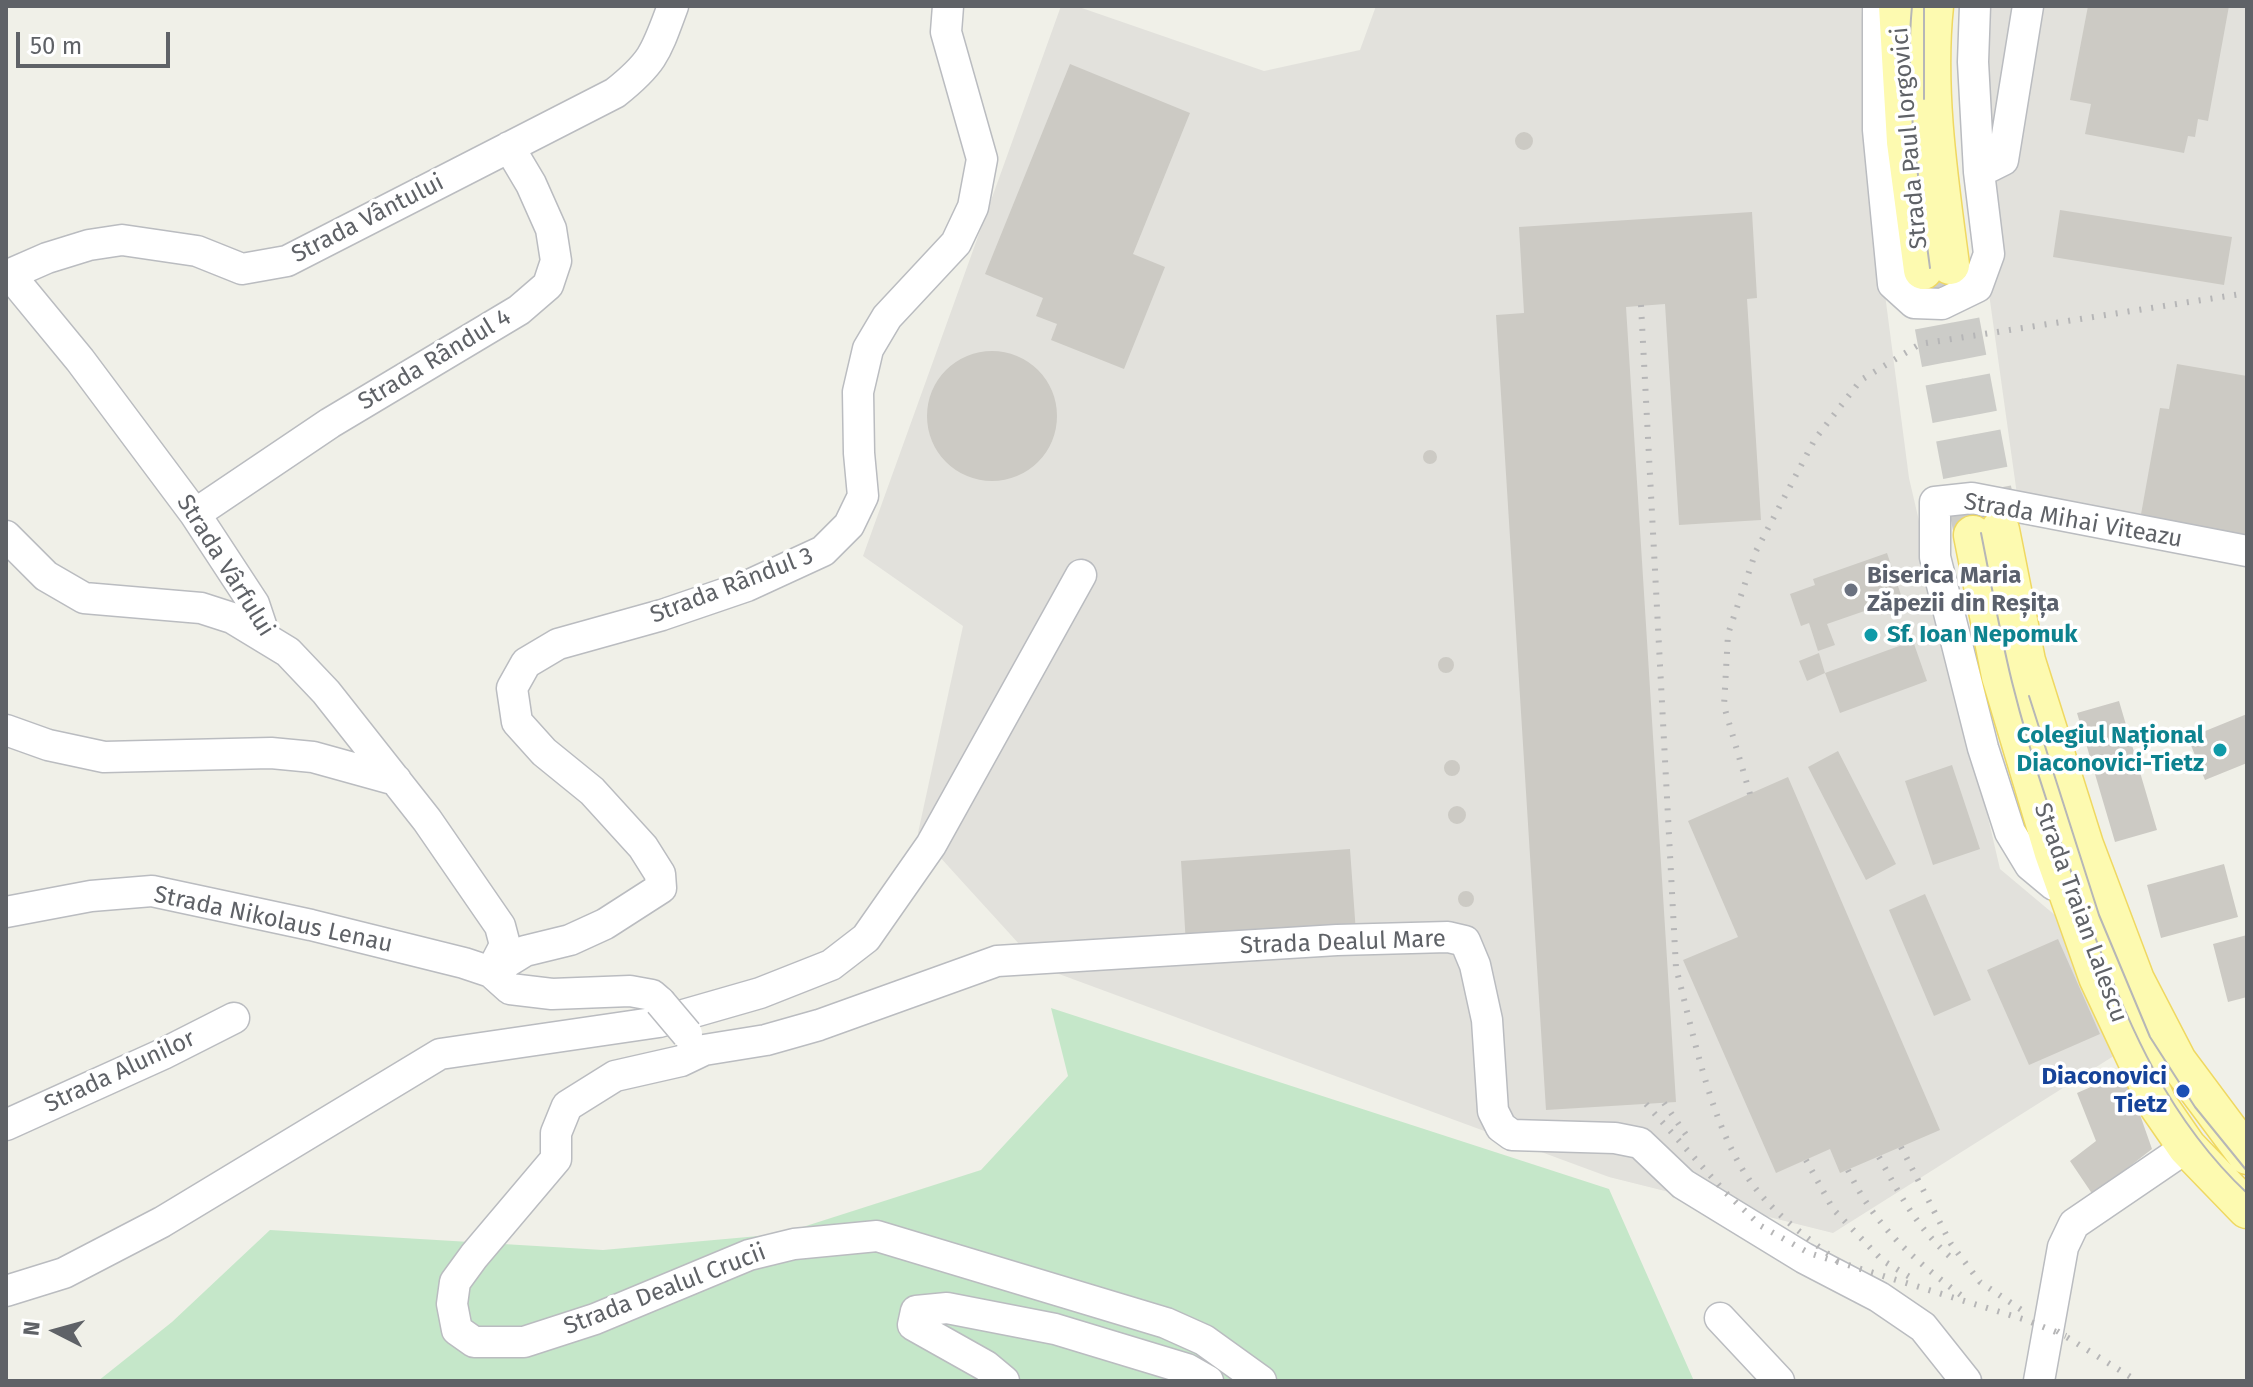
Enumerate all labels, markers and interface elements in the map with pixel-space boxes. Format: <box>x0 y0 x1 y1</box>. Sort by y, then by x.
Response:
scale bar <box>20 16 174 66</box>
street label: Strada Paul Iorgovici <box>1886 26 1934 250</box>
text: 50 m <box>30 32 82 60</box>
street label: Strada Vântului <box>287 168 449 270</box>
street label: Strada Rândul 4 <box>353 303 517 417</box>
street label: Strada Mihai Viteazu <box>1962 488 2184 554</box>
street label: Strada Vârfului <box>170 490 280 642</box>
street label: Strada Rândul 3 <box>647 542 817 630</box>
place label: Biserica Maria Zăpezii din Reșița <box>1867 562 2059 618</box>
marker: Biserica Maria Zăpezii din Reșița <box>1842 581 1860 599</box>
place label: Sf. Ioan Nepomuk <box>1887 621 2078 649</box>
marker: Sf. Ioan Nepomuk <box>1862 626 1880 644</box>
place label: Colegiul Național Diaconovici-Tietz <box>2017 722 2204 778</box>
marker: Colegiul Național Diaconovici-Tietz <box>2211 741 2229 759</box>
street label: Strada Traian Lalescu <box>2027 799 2133 1027</box>
street label: Strada Nikolaus Lenau <box>151 881 395 959</box>
street label: Strada Dealul Mare <box>1240 925 1446 961</box>
street label: Strada Alunilor <box>40 1025 200 1119</box>
place label: Diaconovici Tietz <box>2041 1063 2167 1119</box>
marker: Diaconovici Tietz <box>2174 1082 2192 1100</box>
street label: Strada Dealul Crucii <box>560 1238 770 1342</box>
north arrow <box>16 1291 96 1371</box>
text: N <box>17 1320 46 1337</box>

